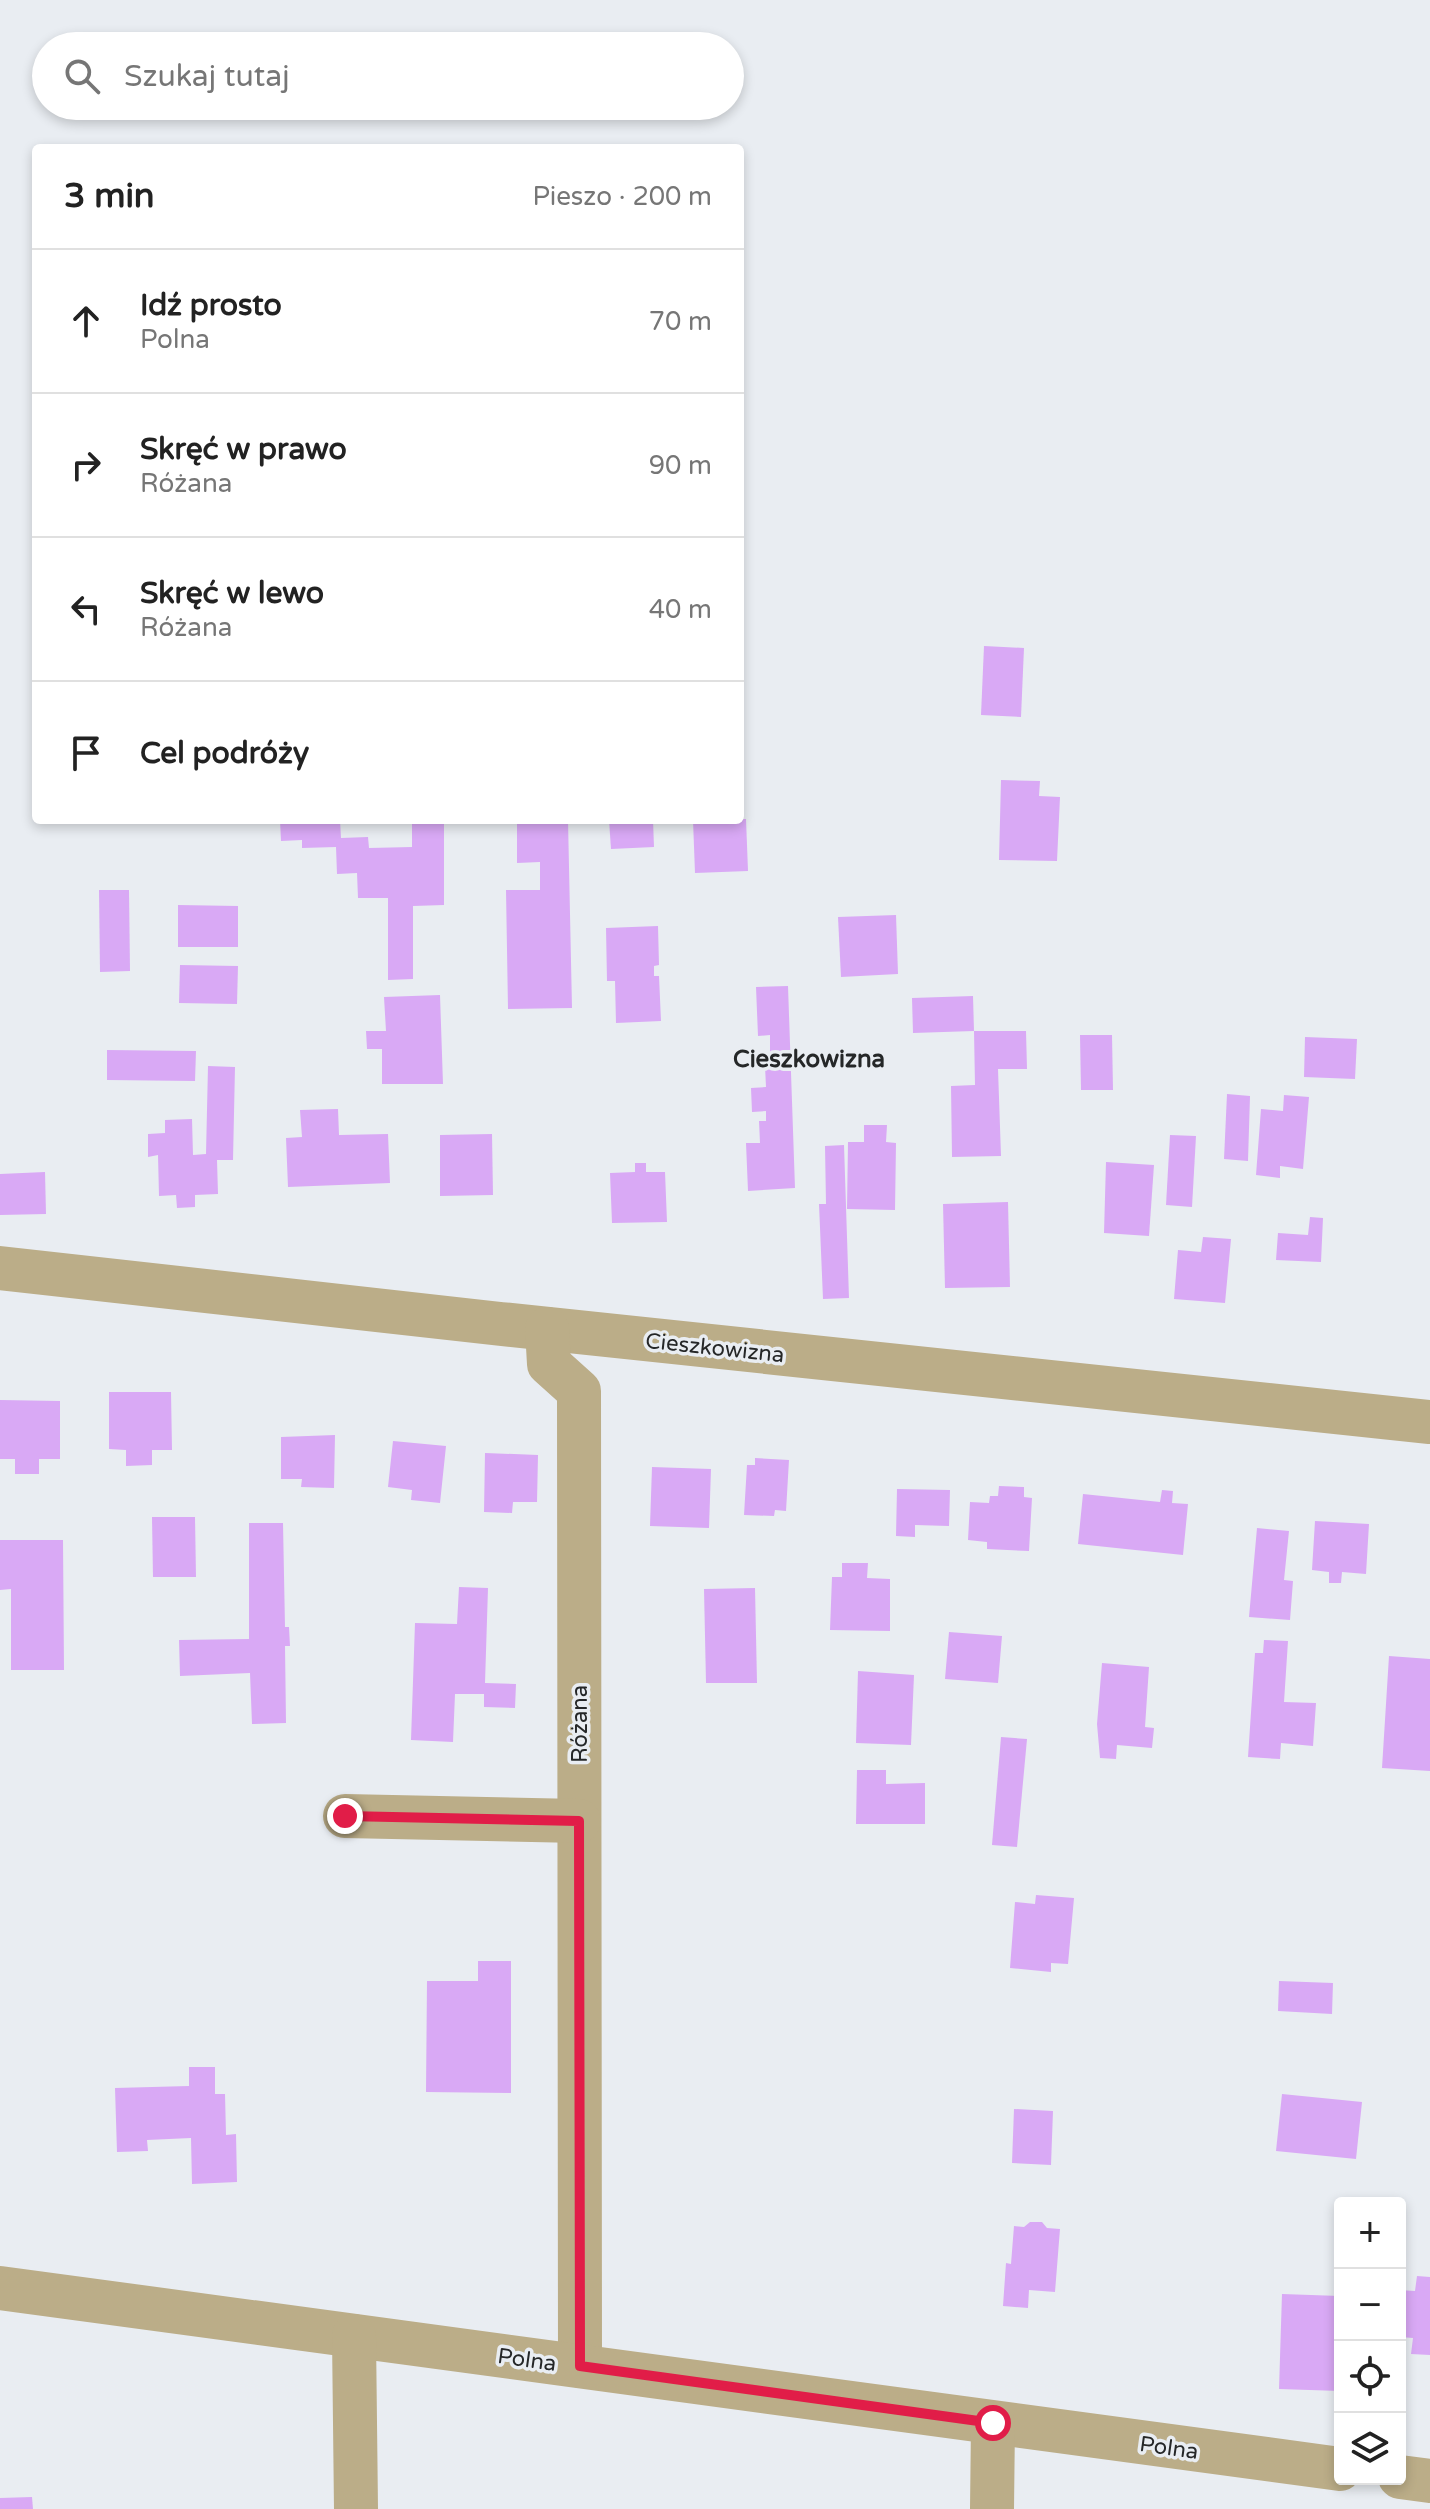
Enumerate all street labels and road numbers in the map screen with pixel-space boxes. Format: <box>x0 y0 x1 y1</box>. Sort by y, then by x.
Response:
street label: Cieszkowizna <box>644 1328 786 1368</box>
street label: Różana <box>567 1685 593 1763</box>
street label: Polna <box>496 2343 558 2377</box>
street label: Polna <box>1138 2431 1200 2465</box>

